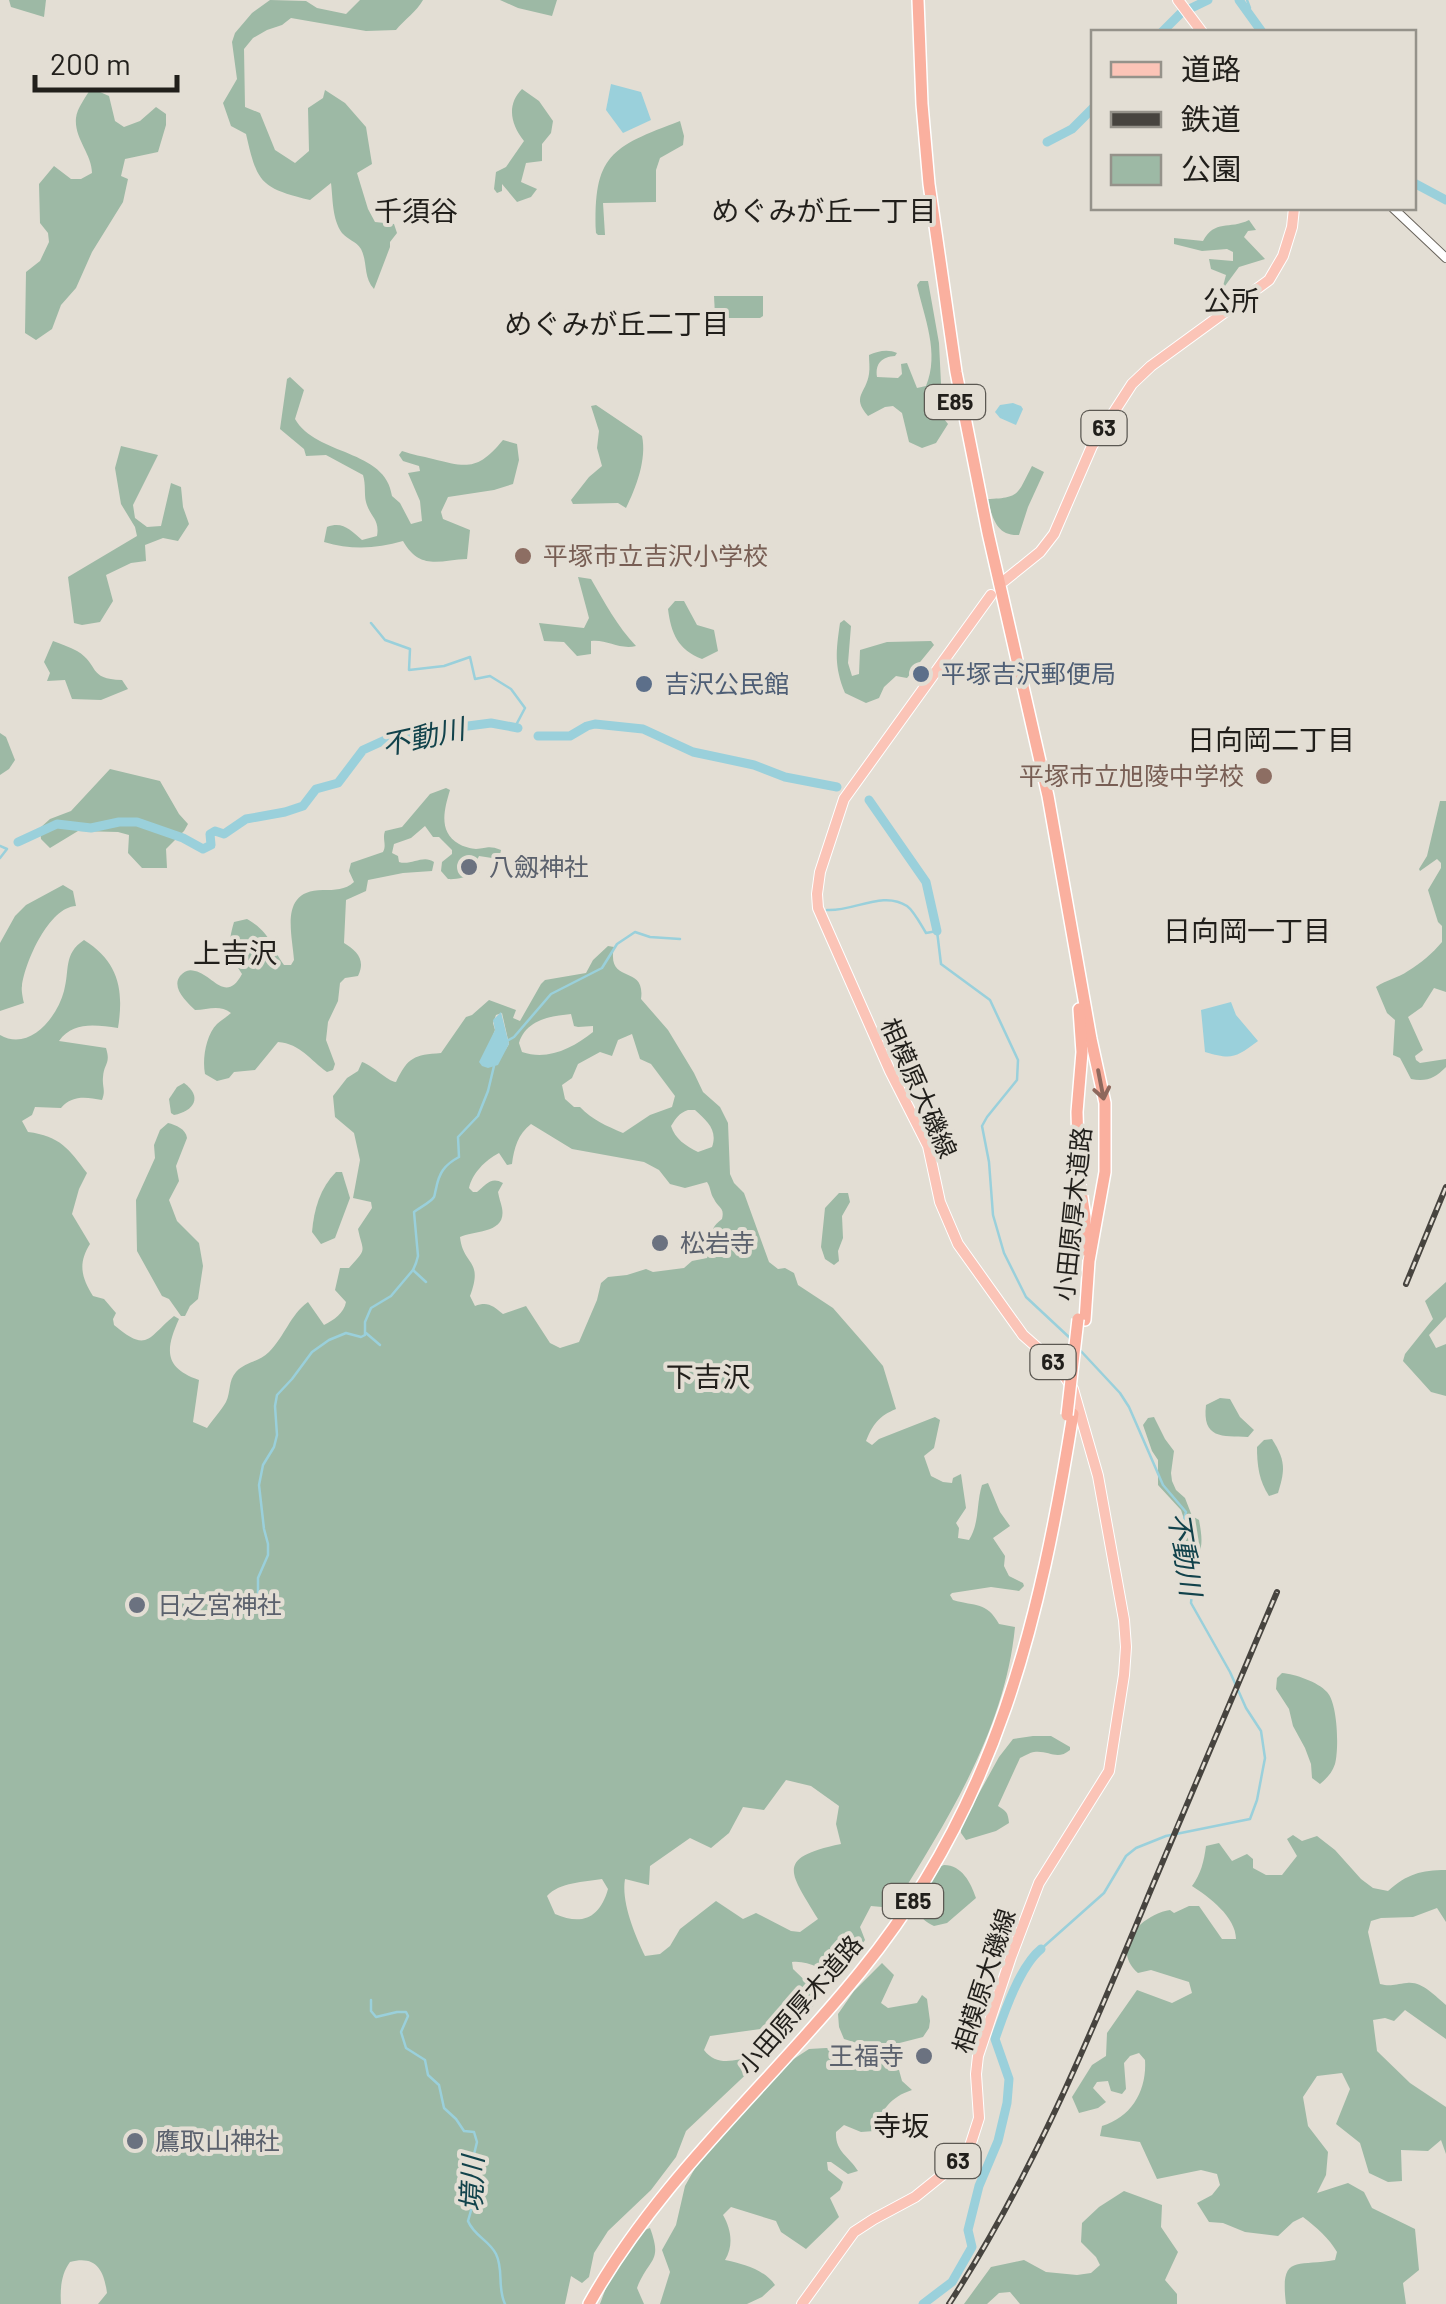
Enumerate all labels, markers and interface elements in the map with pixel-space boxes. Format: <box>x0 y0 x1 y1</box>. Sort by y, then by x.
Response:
scale bar <box>35 30 178 92</box>
legend <box>1091 30 1416 210</box>
text: 200 m <box>50 45 131 81</box>
text: 道路 <box>1181 50 1241 86</box>
text: 鉄道 <box>1181 100 1241 136</box>
text: 公園 <box>1181 150 1241 186</box>
district label: 千須谷 <box>374 193 458 227</box>
district label: めぐみが丘一丁目 <box>712 193 936 227</box>
district label: 公所 <box>1203 283 1259 317</box>
district label: めぐみが丘二丁目 <box>505 306 729 340</box>
road number: E85 <box>925 385 985 419</box>
road number: 63 <box>1082 411 1126 445</box>
place label: 平塚市立吉沢小学校 <box>543 540 768 570</box>
marker: 平塚市立吉沢小学校 <box>512 545 534 567</box>
place label: 平塚吉沢郵便局 <box>941 658 1116 688</box>
marker: 平塚吉沢郵便局 <box>910 663 932 685</box>
place label: 吉沢公民館 <box>664 668 789 698</box>
marker: 吉沢公民館 <box>633 673 655 695</box>
water label: 不動川 <box>378 710 470 761</box>
district label: 日向岡二丁目 <box>1187 722 1355 756</box>
place label: 平塚市立旭陵中学校 <box>1019 760 1244 790</box>
marker: 平塚市立旭陵中学校 <box>1253 765 1275 787</box>
place label: 八劔神社 <box>489 851 589 881</box>
marker: 八劔神社 <box>458 856 480 878</box>
district label: 日向岡一丁目 <box>1163 913 1331 947</box>
district label: 上吉沢 <box>193 935 277 969</box>
street label: 相模原大磯線 <box>876 1013 964 1162</box>
one-way arrow <box>1092 1068 1111 1100</box>
street label: 小田原厚木道路 <box>1048 1125 1096 1302</box>
place label: 松岩寺 <box>680 1227 755 1257</box>
marker: 松岩寺 <box>649 1232 671 1254</box>
road number: 63 <box>1030 1345 1076 1379</box>
district label: 下吉沢 <box>666 1359 750 1393</box>
water label: 不動川 <box>1163 1510 1210 1601</box>
place label: 日之宮神社 <box>157 1589 282 1619</box>
marker: 日之宮神社 <box>126 1594 148 1616</box>
road number: E85 <box>883 1884 943 1918</box>
street label: 相模原大磯線 <box>946 1905 1020 2057</box>
street label: 小田原厚木道路 <box>731 1928 868 2080</box>
place label: 王福寺 <box>829 2040 904 2070</box>
marker: 王福寺 <box>913 2045 935 2067</box>
district label: 寺坂 <box>873 2108 929 2142</box>
place label: 鷹取山神社 <box>155 2125 280 2155</box>
marker: 鷹取山神社 <box>124 2130 146 2152</box>
road number: 63 <box>936 2144 980 2178</box>
water label: 境川 <box>453 2152 489 2213</box>

